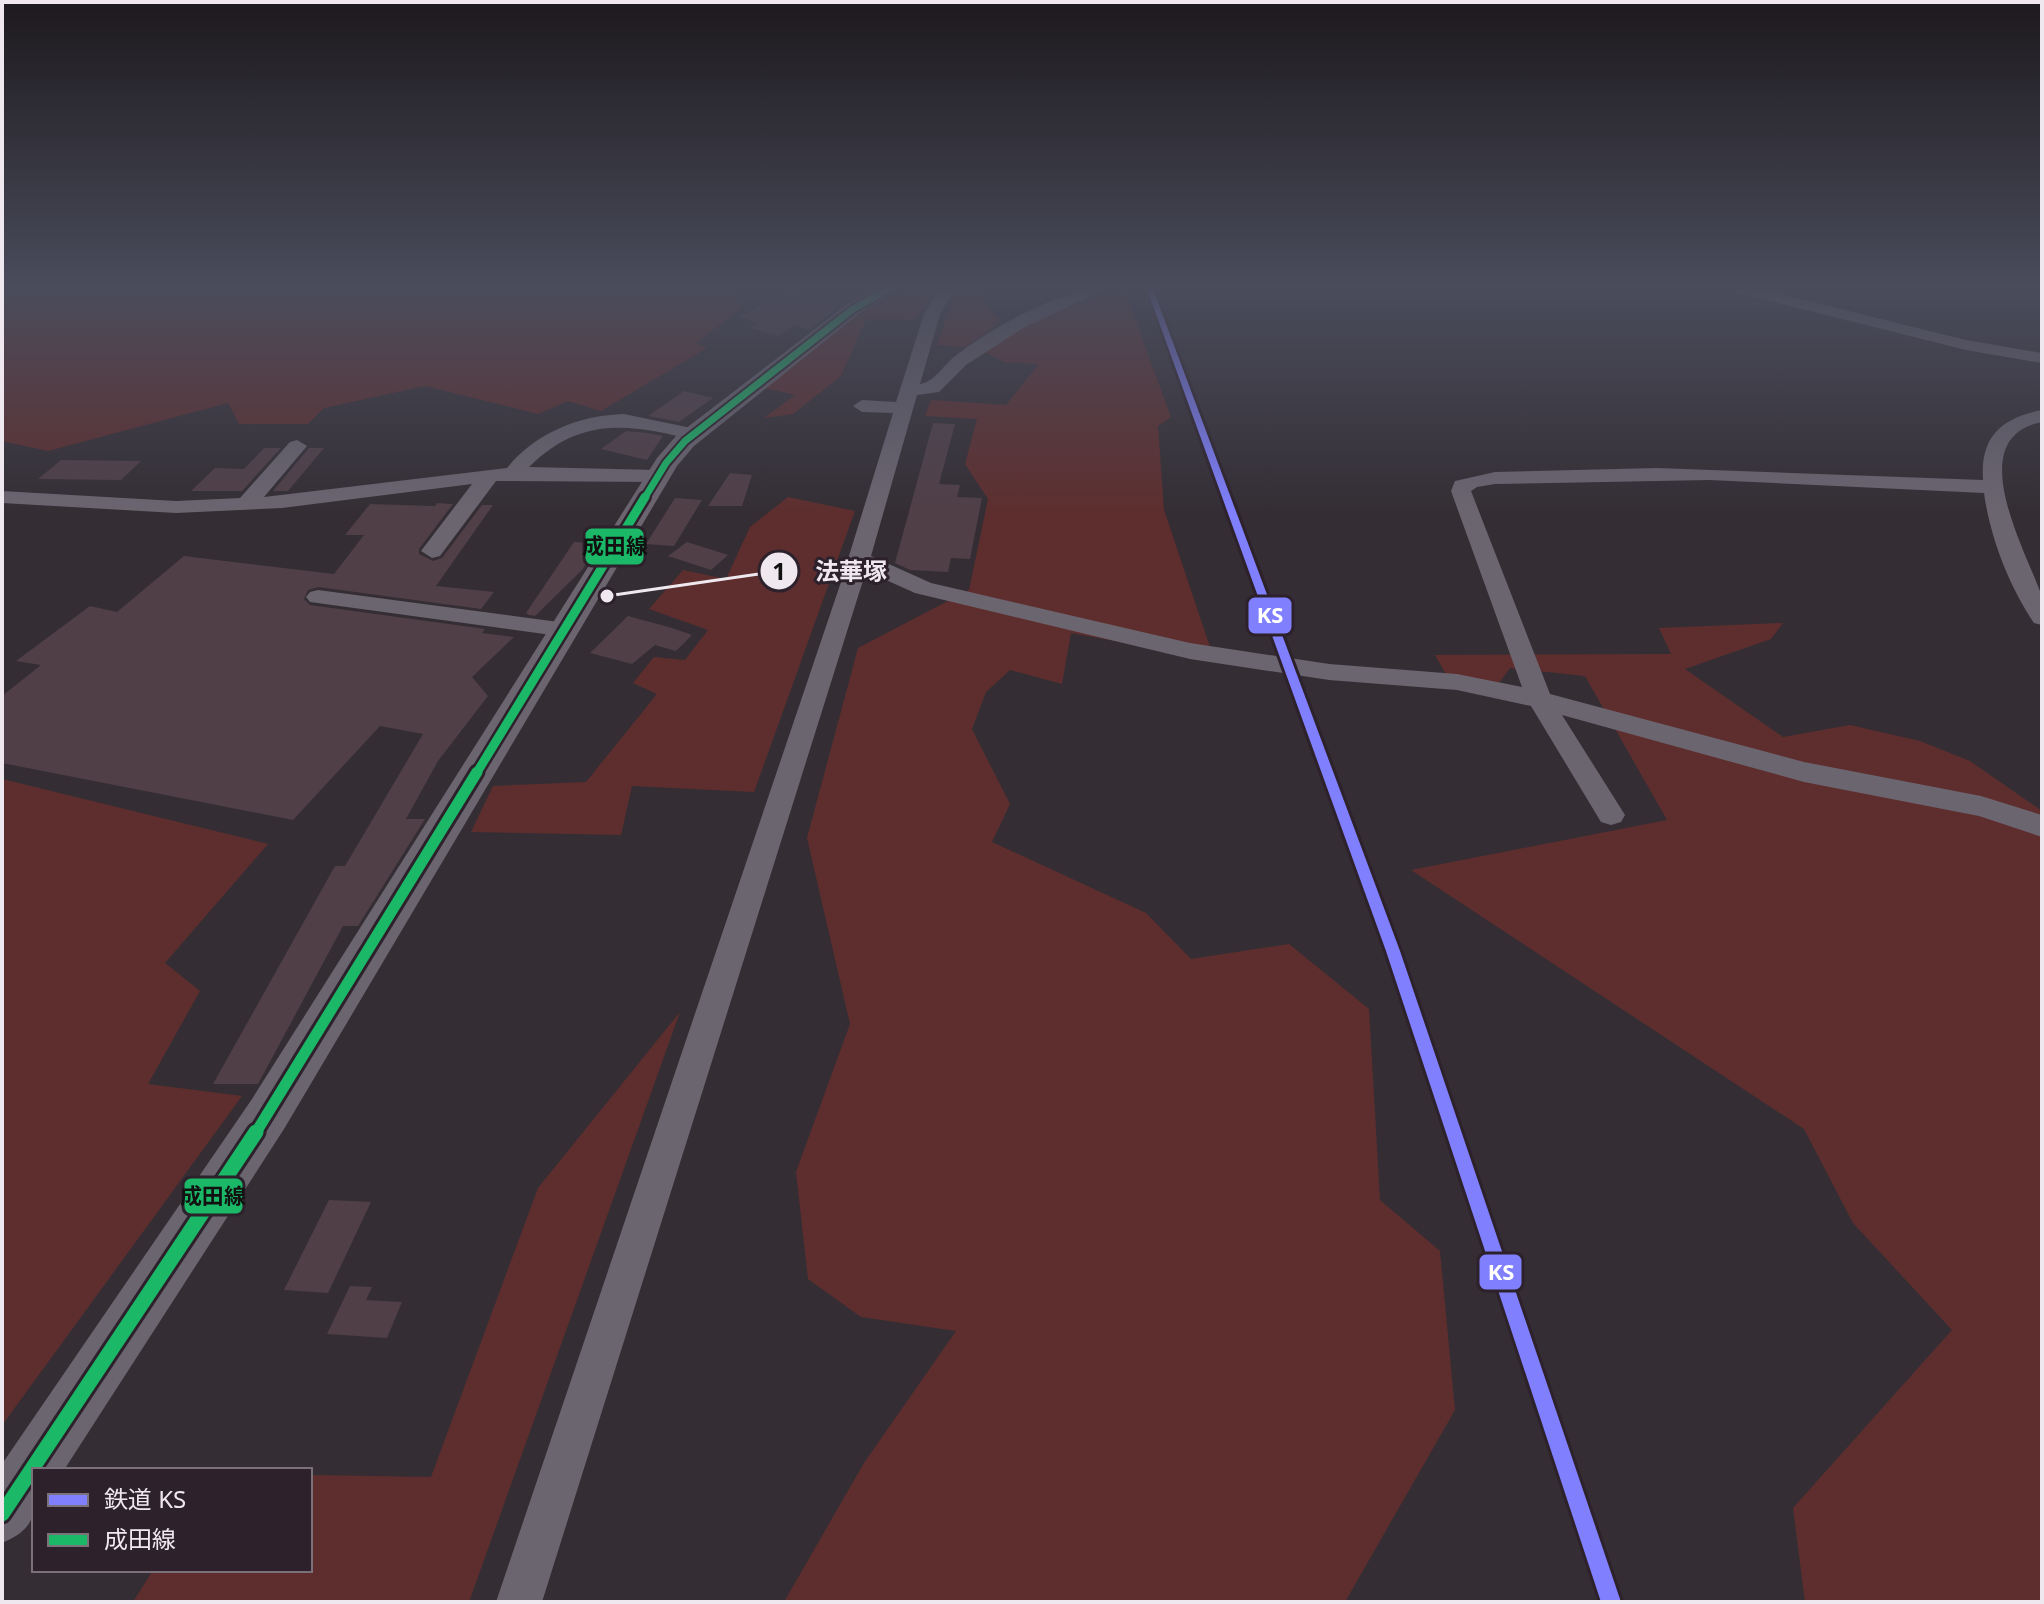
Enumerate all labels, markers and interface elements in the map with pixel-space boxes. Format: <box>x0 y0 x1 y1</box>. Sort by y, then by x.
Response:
line badge: 成田線 <box>584 527 645 566</box>
text: 成田線 <box>582 530 648 560</box>
callout: 法華塚 <box>759 547 903 595</box>
text: 1 <box>772 554 786 587</box>
text: 法華塚 <box>815 554 887 587</box>
line badge: KS <box>1247 596 1293 635</box>
text: KS <box>1257 599 1283 629</box>
line badge: 成田線 <box>183 1177 244 1215</box>
text: 成田線 <box>180 1180 246 1210</box>
line badge: KS <box>1478 1253 1523 1291</box>
text: KS <box>1488 1256 1514 1286</box>
legend <box>32 1468 312 1572</box>
text: 鉄道 KS <box>104 1482 186 1515</box>
text: 成田線 <box>104 1522 176 1555</box>

